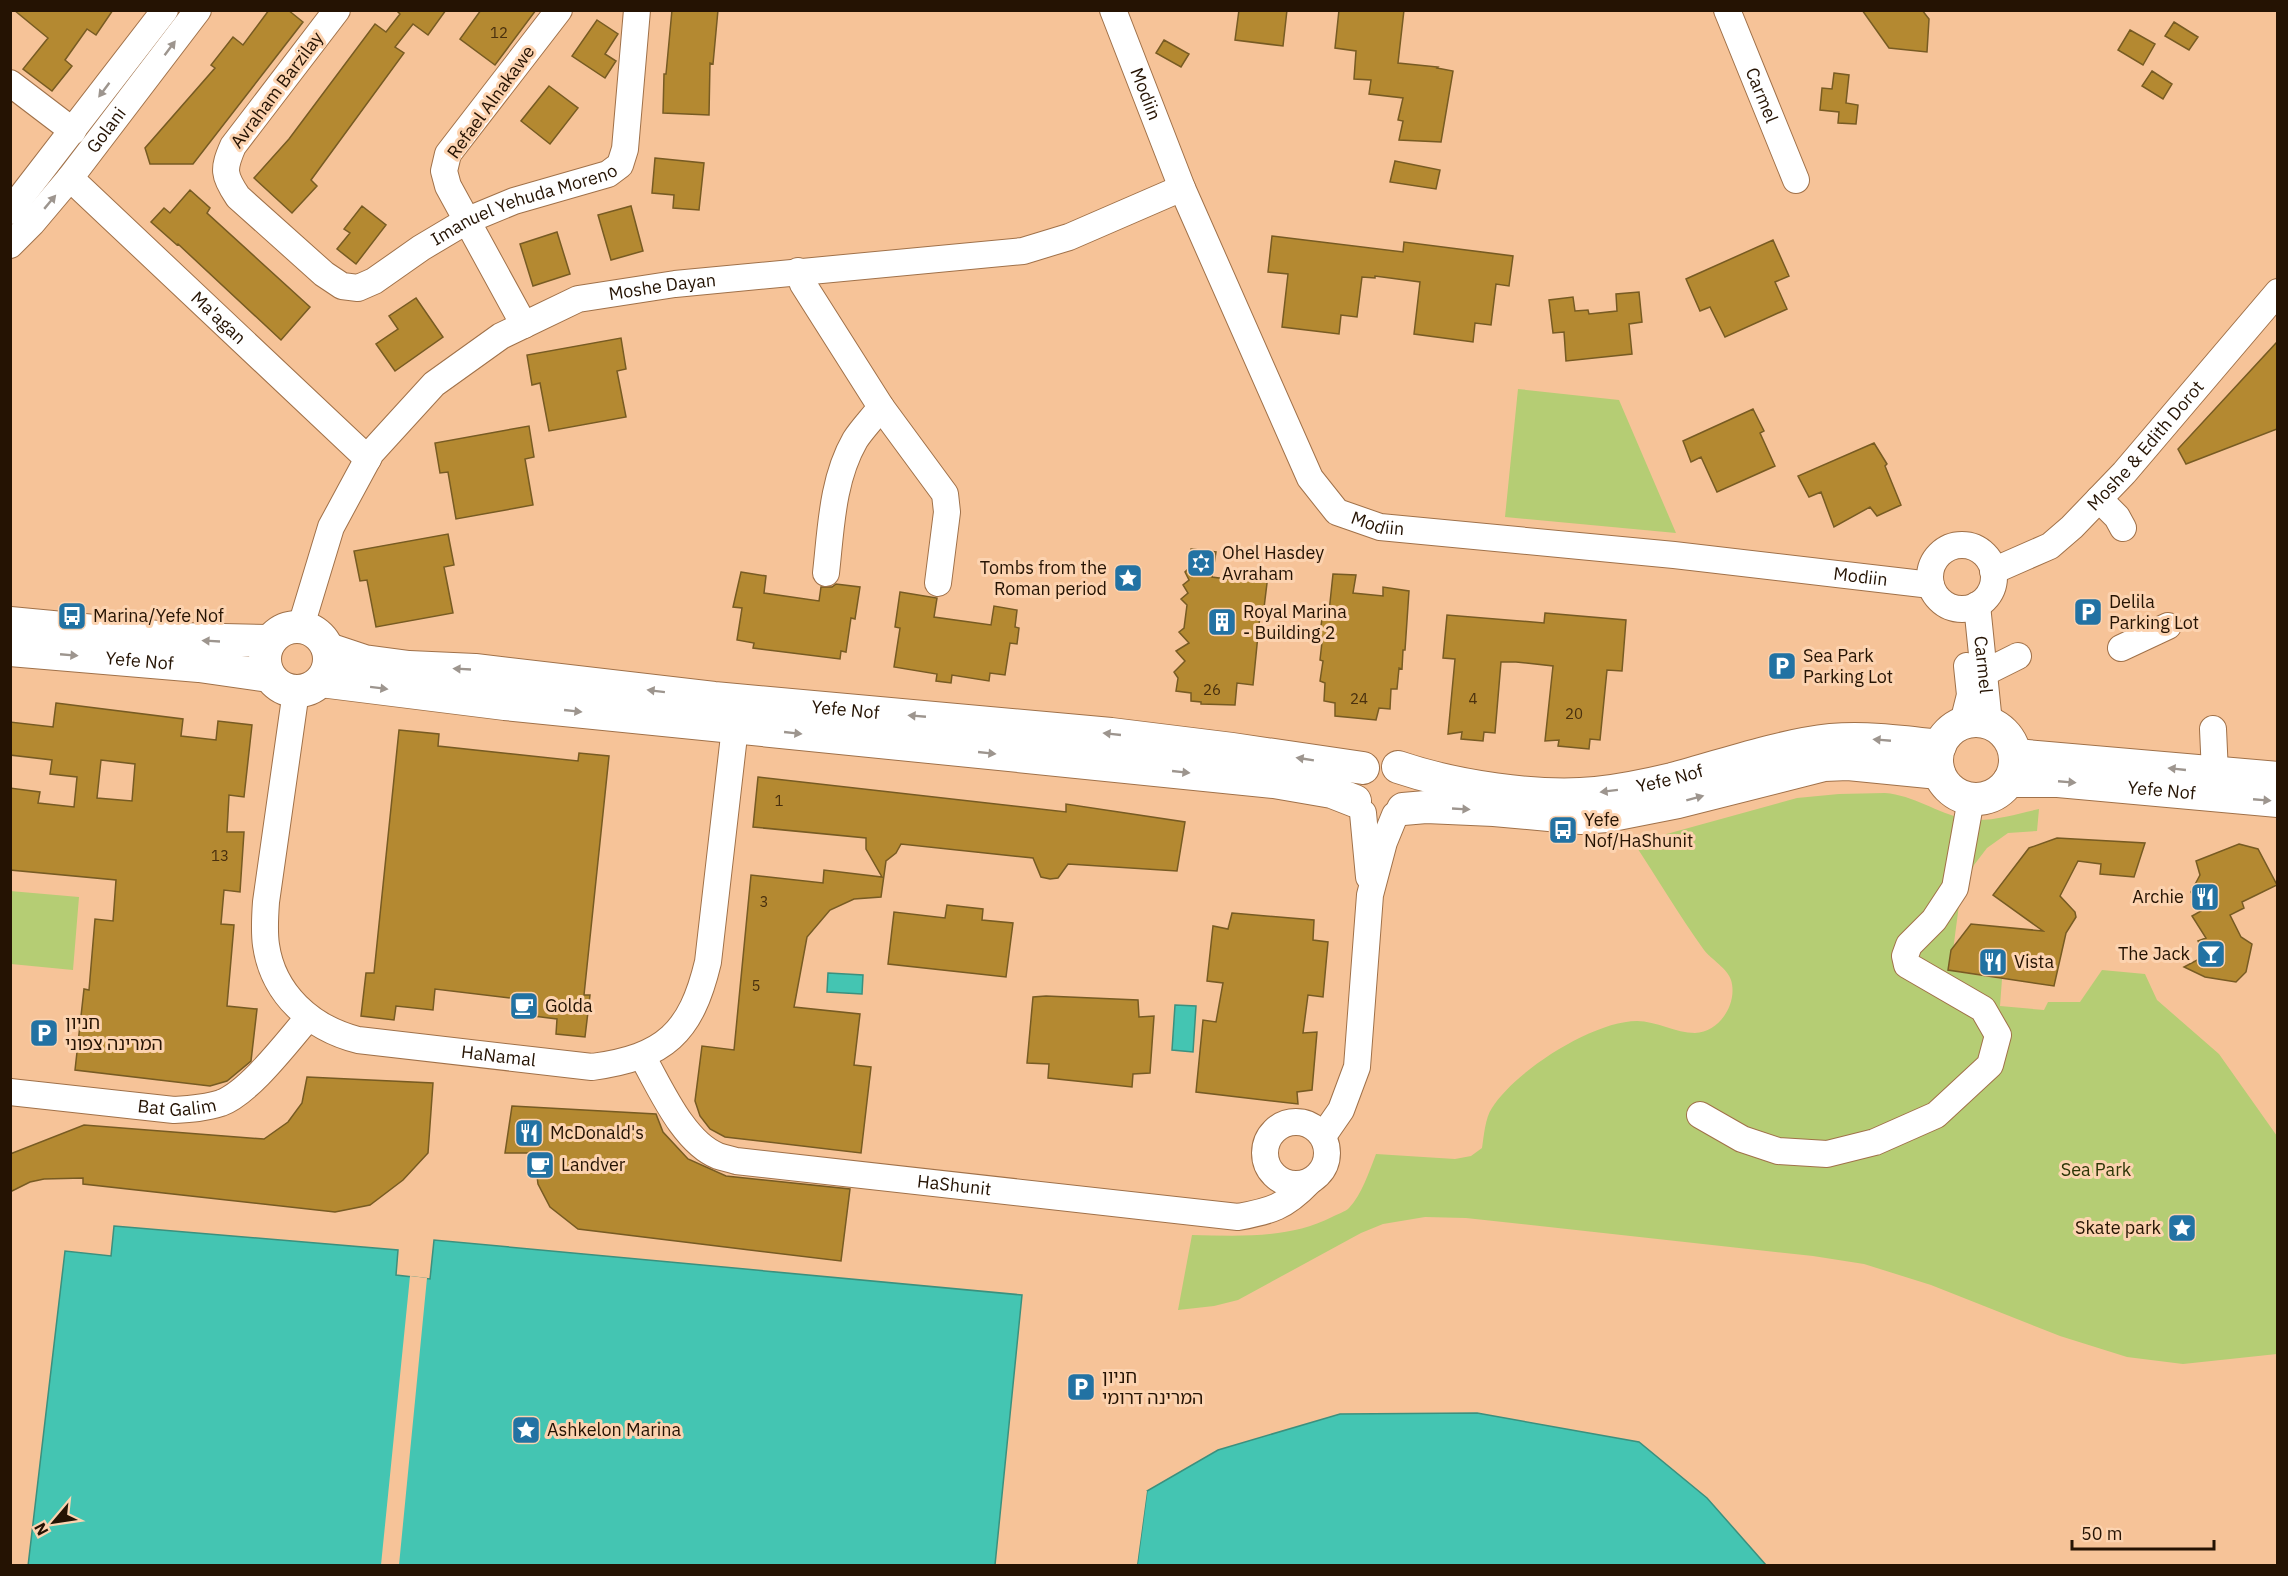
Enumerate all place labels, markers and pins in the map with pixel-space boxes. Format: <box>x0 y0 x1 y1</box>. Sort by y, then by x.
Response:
place label: Ohel Hasdey Avraham <box>1222 541 1324 585</box>
synagogue icon: Ohel Hasdey Avraham <box>1185 547 1217 579</box>
place label: Tombs from the Roman period <box>980 556 1107 600</box>
place icon: Tombs from the Roman period <box>1112 562 1144 594</box>
place label: Delila Parking Lot <box>2109 590 2199 634</box>
parking icon: Delila Parking Lot <box>2072 596 2104 628</box>
bus stop icon: Marina/Yefe Nof <box>56 600 88 632</box>
place label: Royal Marina - Building 2 <box>1243 600 1347 644</box>
place label: Marina/Yefe Nof <box>93 604 224 627</box>
building icon: Royal Marina - Building 2 <box>1206 606 1238 638</box>
place label: Sea Park Parking Lot <box>1803 644 1893 688</box>
parking icon: Sea Park Parking Lot <box>1766 650 1798 682</box>
place label: Yefe Nof/HaShunit <box>1584 808 1693 852</box>
bus stop icon: Yefe Nof/HaShunit <box>1547 814 1579 846</box>
restaurant icon: Archie <box>2189 881 2221 913</box>
place label: Archie <box>2132 885 2184 908</box>
bar icon: The Jack <box>2195 938 2227 970</box>
place label: The Jack <box>2118 942 2191 965</box>
restaurant icon: Vista <box>1977 946 2009 978</box>
place label: Vista <box>2014 950 2054 973</box>
cafe icon: Golda <box>508 990 540 1022</box>
place label: Golda <box>545 994 593 1017</box>
place label: חניון המרינה צפוני <box>65 1011 163 1055</box>
parking icon: חניון המרינה צפוני <box>28 1017 60 1049</box>
restaurant icon: McDonald's <box>513 1117 545 1149</box>
place label: McDonald's <box>550 1121 644 1144</box>
cafe icon: Landver <box>524 1149 556 1181</box>
place label: Landver <box>561 1153 626 1176</box>
place icon: Skate park <box>2166 1212 2198 1244</box>
place label: Skate park <box>2075 1216 2161 1239</box>
place label: חניון המרינה דרומי <box>1102 1365 1203 1409</box>
parking icon: חניון המרינה דרומי <box>1065 1371 1097 1403</box>
place icon: Ashkelon Marina <box>510 1414 542 1446</box>
place label: Ashkelon Marina <box>547 1418 682 1441</box>

